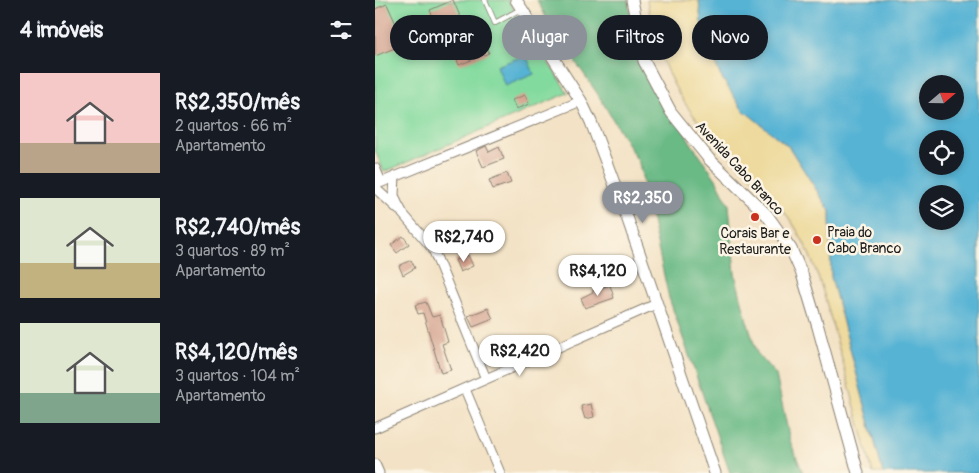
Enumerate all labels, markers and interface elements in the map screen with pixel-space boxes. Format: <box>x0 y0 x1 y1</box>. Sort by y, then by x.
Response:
chip: Comprar <box>390 15 492 60</box>
chip: Alugar <box>502 15 587 60</box>
chip: Filtros <box>597 15 682 60</box>
chip: Novo <box>692 15 768 60</box>
icon: filters <box>327 16 355 44</box>
text: 4 imóveis <box>20 17 103 44</box>
north arrow <box>919 75 964 120</box>
map controls <box>919 75 964 230</box>
text: R$2,350/mês <box>175 89 300 116</box>
icon: home <box>60 93 120 153</box>
text: 2 quartos · 66 m² <box>175 116 292 136</box>
street label: Avenida Cabo Branco <box>692 118 788 219</box>
button: locate <box>919 130 964 175</box>
text: Apartamento <box>175 136 266 156</box>
pin: R$2,350 <box>597 182 689 224</box>
button: layers <box>919 185 964 230</box>
text: R$2,350 <box>613 188 673 208</box>
marker: Corais Bar e Restaurante <box>749 211 761 223</box>
text: R$2,740/mês <box>175 214 300 241</box>
icon: home <box>60 218 120 278</box>
pin: R$2,740 <box>418 220 510 263</box>
place label: Praia do Cabo Branco <box>827 224 902 257</box>
place label: Corais Bar e Restaurante <box>719 225 791 258</box>
text: R$2,740 <box>434 227 494 247</box>
marker: Praia do Cabo Branco <box>811 234 823 246</box>
text: 3 quartos · 89 m² <box>175 241 290 261</box>
pin: R$4,120 <box>552 254 644 297</box>
text: Apartamento <box>175 261 266 281</box>
text: R$4,120 <box>569 261 627 281</box>
pin: R$2,420 <box>474 334 566 377</box>
text: R$4,120/mês <box>175 339 297 366</box>
text: R$2,420 <box>490 341 550 361</box>
icon: home <box>60 343 120 403</box>
text: 3 quartos · 104 m² <box>175 366 300 386</box>
text: Apartamento <box>175 386 266 406</box>

